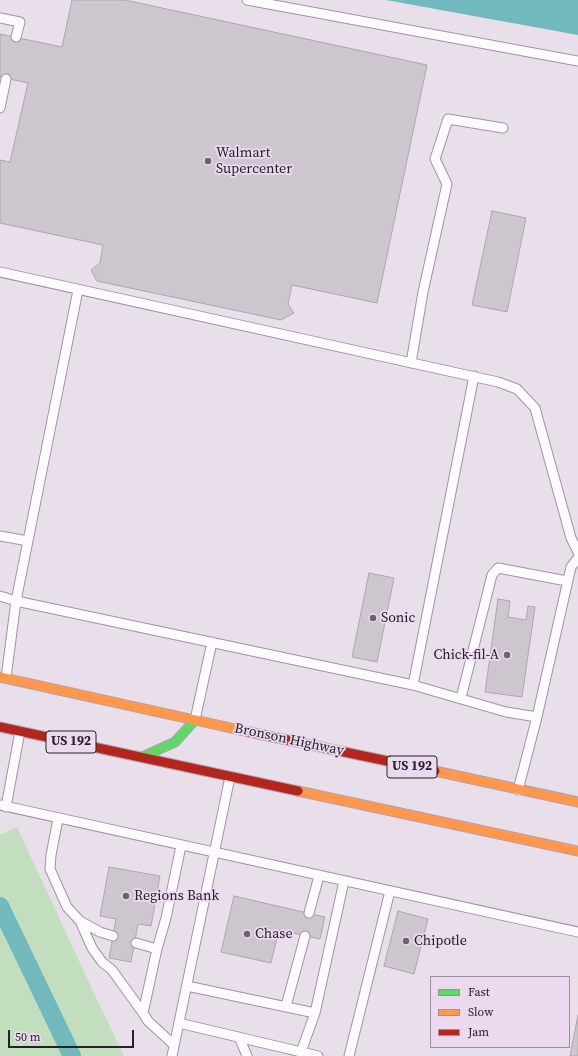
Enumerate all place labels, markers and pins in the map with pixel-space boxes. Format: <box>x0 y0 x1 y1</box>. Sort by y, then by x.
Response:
place label: Walmart Supercenter <box>216 145 292 178</box>
marker: Walmart Supercenter <box>203 156 213 166</box>
place label: Sonic <box>381 610 415 626</box>
marker: Sonic <box>368 613 378 623</box>
place label: Chick-fil-A <box>433 647 499 663</box>
marker: Chick-fil-A <box>502 650 512 660</box>
place label: Regions Bank <box>134 888 219 904</box>
marker: Regions Bank <box>121 891 131 901</box>
place label: Chase <box>255 926 293 942</box>
marker: Chase <box>242 929 252 939</box>
place label: Chipotle <box>414 933 467 949</box>
marker: Chipotle <box>401 936 411 946</box>

